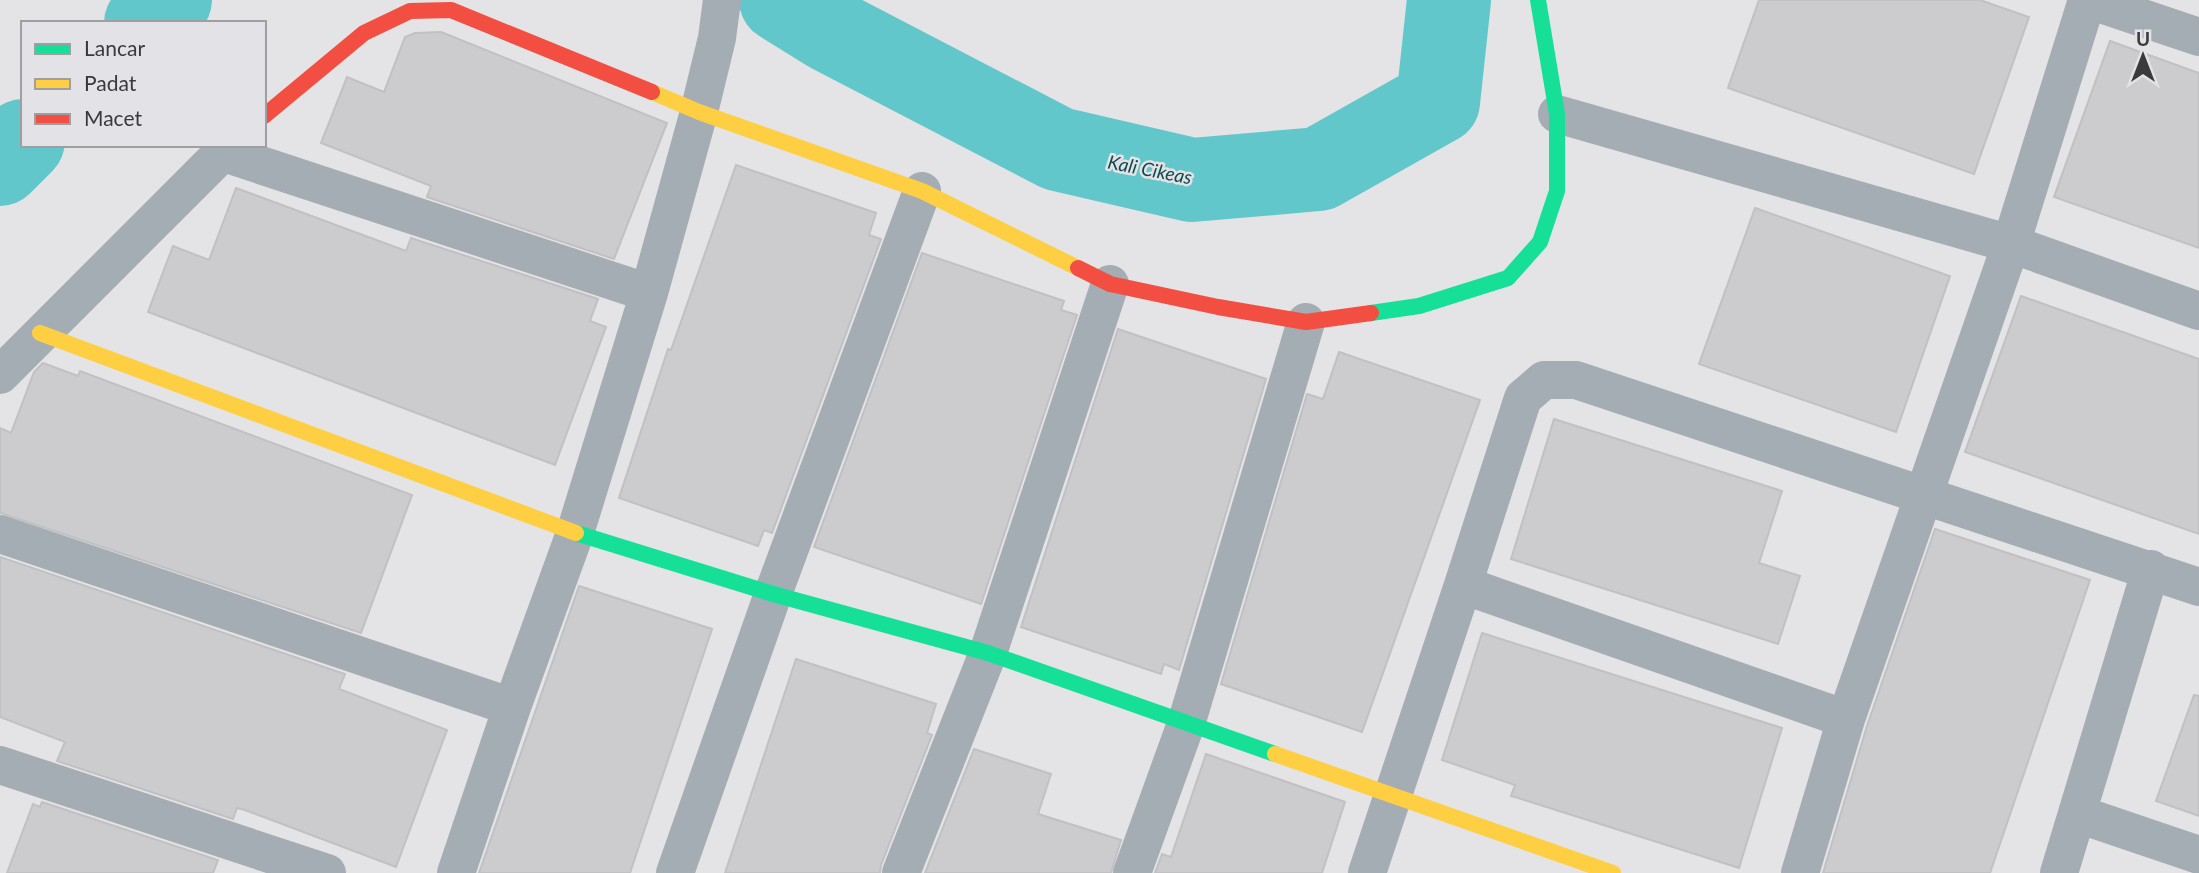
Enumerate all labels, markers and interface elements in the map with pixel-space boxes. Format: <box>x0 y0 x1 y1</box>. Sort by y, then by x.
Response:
legend <box>21 21 266 147</box>
north arrow <box>2108 21 2178 91</box>
text: U <box>2136 27 2150 50</box>
text: Lancar <box>84 35 145 60</box>
text: Padat <box>84 70 137 95</box>
text: Macet <box>84 105 142 130</box>
water label: Kali Cikeas <box>1106 150 1194 188</box>

